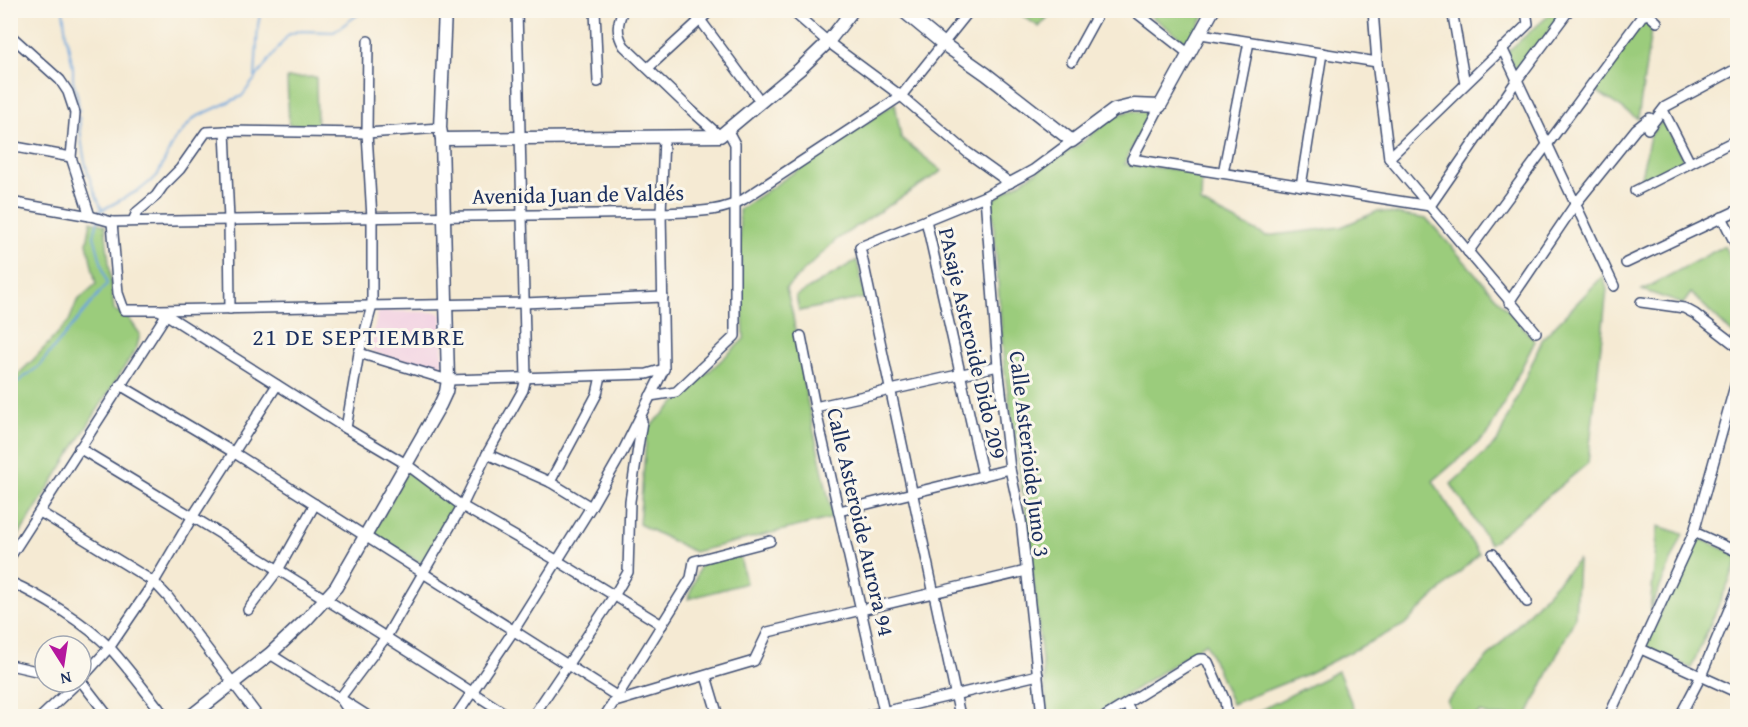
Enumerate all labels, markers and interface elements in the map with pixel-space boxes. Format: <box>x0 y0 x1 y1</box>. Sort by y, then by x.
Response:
street label: Avenida Juan de Valdés <box>472 176 684 212</box>
street label: PAsaje Asteroide Dido 209 <box>931 224 1015 462</box>
district label: 21 DE SEPTIEMBRE <box>252 319 466 354</box>
street label: Calle Asterioide Juno 3 <box>1001 349 1059 559</box>
street label: Calle Asteroide Aurora 94 <box>819 405 903 639</box>
north arrow <box>33 634 93 694</box>
text: N <box>58 666 74 692</box>

